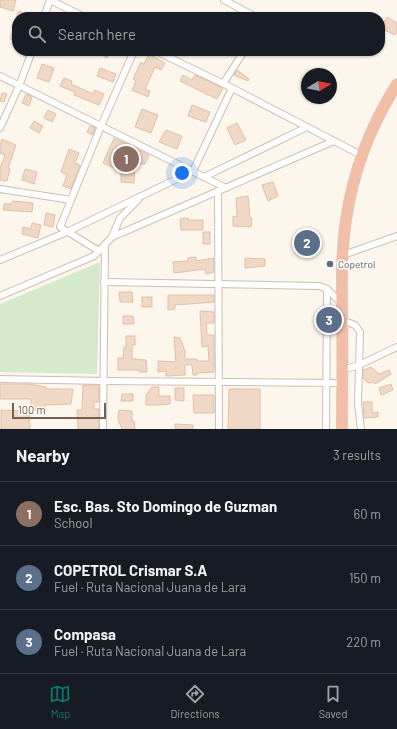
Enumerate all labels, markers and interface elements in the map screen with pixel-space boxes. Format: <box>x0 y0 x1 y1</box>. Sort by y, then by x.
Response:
search box <box>12 12 385 56</box>
icon: search <box>26 23 48 45</box>
text: Search here <box>58 25 136 43</box>
north arrow <box>301 68 337 104</box>
pin: 1 <box>113 144 139 174</box>
your location <box>172 163 192 183</box>
pin: 2 <box>294 228 320 258</box>
place label: Copetrol <box>338 258 375 270</box>
marker: Copetrol <box>325 259 335 269</box>
pin: 3 <box>316 305 342 335</box>
scale bar <box>12 401 106 420</box>
text: 100 m <box>18 403 46 416</box>
text: Nearby <box>16 445 70 465</box>
text: 3 results <box>333 447 381 463</box>
text: Esc. Bas. Sto Domingo de Guzman <box>54 497 277 515</box>
text: 1 <box>27 506 31 522</box>
text: 60 m <box>354 506 381 522</box>
text: School <box>54 515 92 531</box>
text: COPETROL Crismar S.A <box>54 561 207 579</box>
text: 2 <box>25 570 33 586</box>
text: 150 m <box>349 570 381 586</box>
text: Fuel · Ruta Nacional Juana de Lara <box>54 579 246 595</box>
text: Compasa <box>54 625 116 643</box>
text: 3 <box>25 634 33 650</box>
text: 220 m <box>346 634 381 650</box>
text: Fuel · Ruta Nacional Juana de Lara <box>54 643 246 659</box>
tab: Map <box>49 683 71 720</box>
tab: Directions <box>170 683 220 720</box>
tab: Saved <box>319 683 348 720</box>

